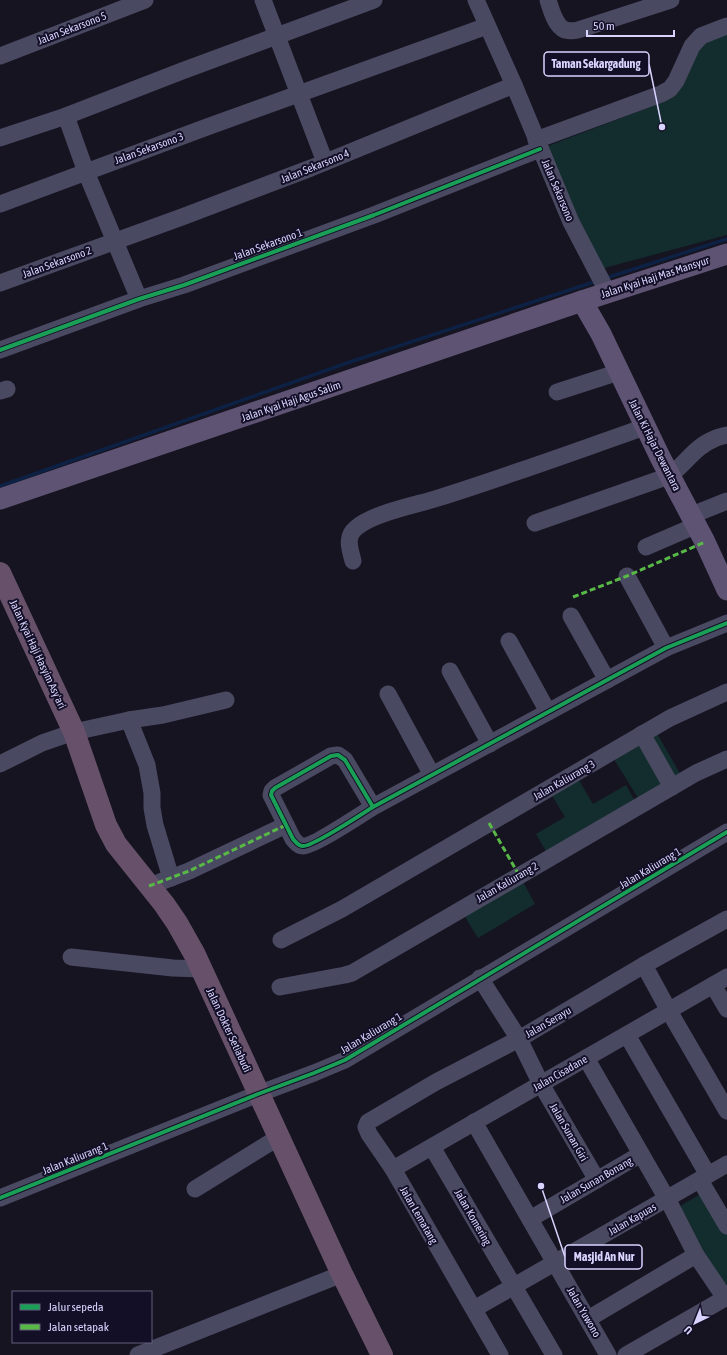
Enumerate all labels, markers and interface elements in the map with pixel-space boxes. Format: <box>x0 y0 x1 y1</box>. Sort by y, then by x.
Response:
street label: Jalan Sekarsono 5 <box>36 9 108 47</box>
scale bar <box>587 12 674 38</box>
text: 50 m <box>593 19 615 33</box>
callout: Taman Sekargadung <box>544 52 649 76</box>
text: Taman Sekargadung <box>551 57 641 71</box>
street label: Jalan Sekarsono 3 <box>113 130 185 166</box>
street label: Jalan Sekarsono 4 <box>279 147 351 185</box>
street label: Jalan Sekarsono <box>540 157 576 223</box>
street label: Jalan Sekarsono 1 <box>232 226 304 262</box>
street label: Jalan Sekarsono 2 <box>21 244 93 280</box>
street label: Jalan Kyai Haji Mas Mansyur <box>599 254 711 300</box>
street label: Jalan Kyai Haji Agus Salim <box>240 378 342 424</box>
street label: Jalan Ki Hajar Dewantara <box>627 397 683 493</box>
street label: Jalan Kyai Haji Hasyim Asy'ari <box>8 598 68 710</box>
street label: Jalan Kaliurang 3 <box>531 757 597 803</box>
street label: Jalan Kaliurang 1 <box>617 845 683 891</box>
street label: Jalan Kaliurang 2 <box>474 859 540 905</box>
street label: Jalan Dokter Setiabudi <box>204 986 254 1074</box>
street label: Jalan Serayu <box>523 1004 573 1040</box>
street label: Jalan Kaliurang 1 <box>338 1010 404 1056</box>
street label: Jalan Cisadane <box>531 1053 589 1093</box>
street label: Jalan Sunan Giri <box>548 1101 590 1163</box>
street label: Jalan Kaliurang 1 <box>41 1139 109 1177</box>
street label: Jalan Sunan Bonang <box>558 1154 635 1206</box>
street label: Jalan Lematang <box>398 1184 440 1246</box>
street label: Jalan Komering <box>452 1187 494 1247</box>
street label: Jalan Kapuas <box>606 1200 658 1238</box>
callout: Masjid An Nur <box>565 1245 642 1269</box>
text: Masjid An Nur <box>574 1250 635 1264</box>
street label: Jalan Yuwono <box>565 1285 603 1339</box>
legend <box>12 1291 152 1343</box>
text: Jalur sepeda <box>48 1300 104 1314</box>
north arrow <box>675 1303 715 1343</box>
text: Jalan setapak <box>48 1320 110 1334</box>
text: U <box>682 1324 695 1337</box>

